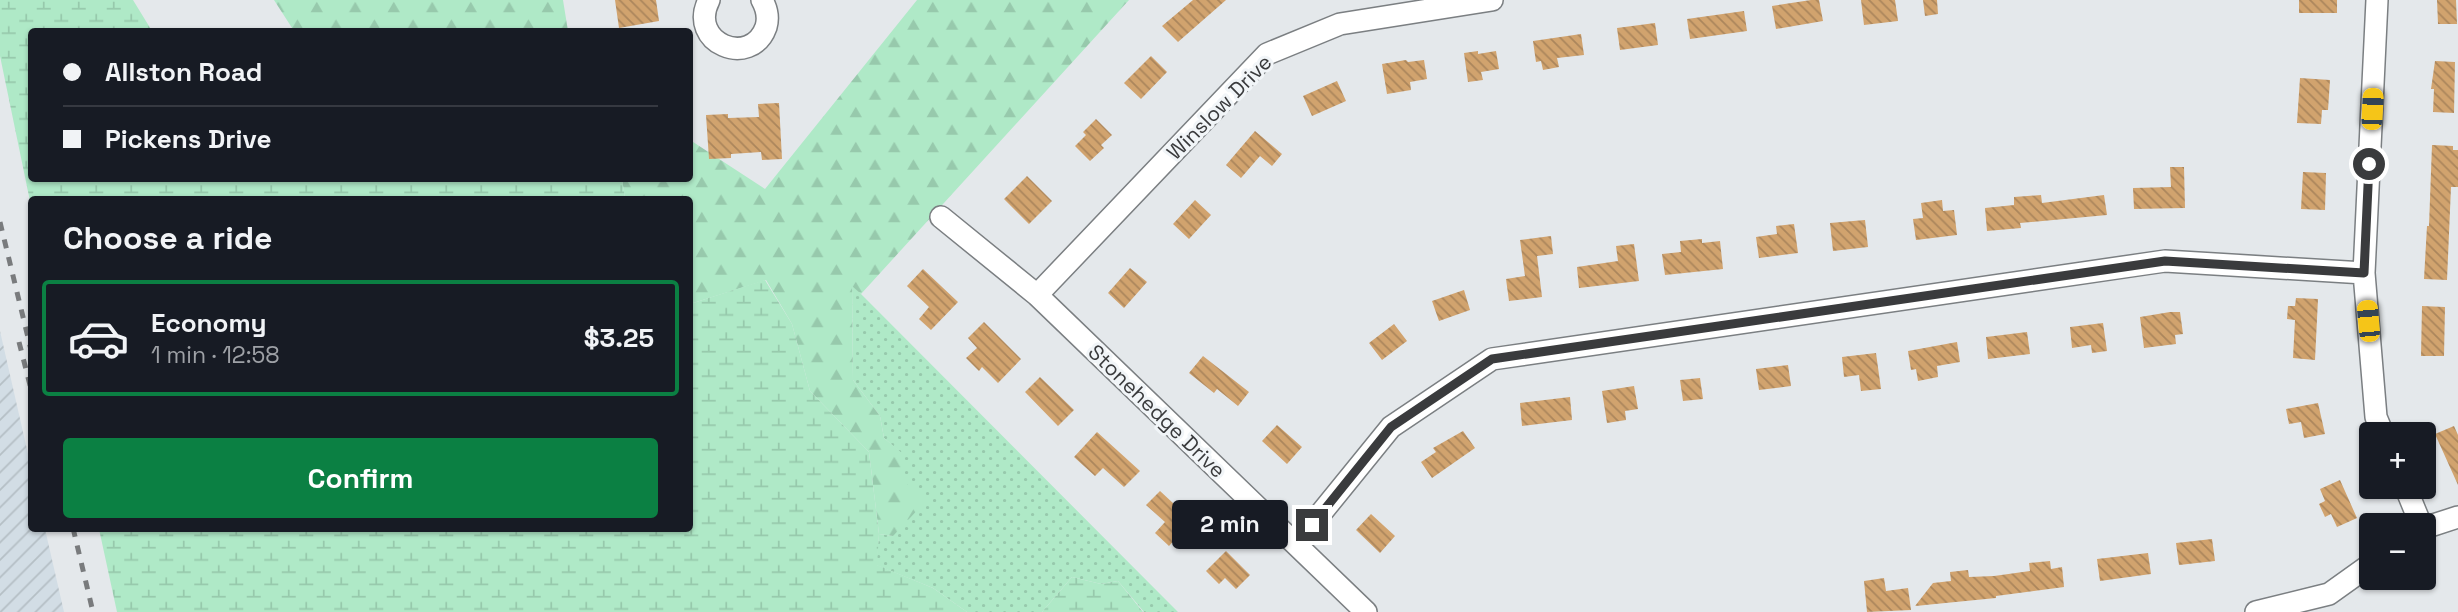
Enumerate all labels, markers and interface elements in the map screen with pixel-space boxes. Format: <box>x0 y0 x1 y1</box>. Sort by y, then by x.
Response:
street label: Winslow Drive <box>1161 49 1277 165</box>
text: Allston Road <box>105 55 262 89</box>
car <box>2361 87 2384 131</box>
text: Pickens Drive <box>105 122 271 156</box>
route start <box>2353 148 2385 180</box>
text: Choose a ride <box>63 218 273 258</box>
car <box>2356 299 2381 343</box>
text: Economy <box>151 306 267 340</box>
icon: car <box>67 307 130 370</box>
text: $3.25 <box>584 321 654 355</box>
street label: Stonehedge Drive <box>1083 338 1231 484</box>
text: 1 min · 12:58 <box>151 340 280 370</box>
map controls <box>2359 422 2436 590</box>
button: + <box>2359 422 2436 499</box>
button: Confirm <box>63 438 658 518</box>
callout: 2 min <box>1172 500 1288 550</box>
text: 2 min <box>1200 509 1260 539</box>
route end <box>1296 509 1328 541</box>
button: − <box>2359 513 2436 590</box>

